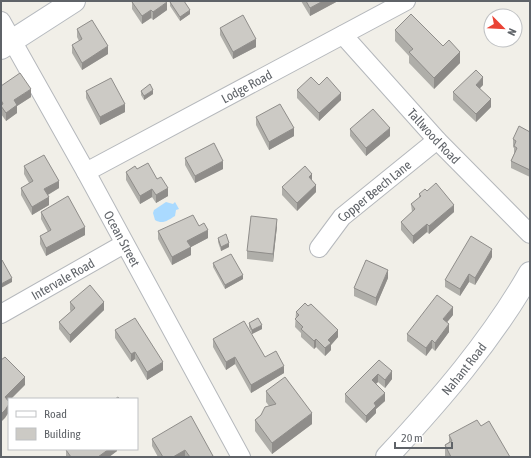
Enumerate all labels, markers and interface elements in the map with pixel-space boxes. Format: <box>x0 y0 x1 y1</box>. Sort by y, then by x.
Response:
north arrow <box>483 8 523 48</box>
text: N <box>505 27 519 37</box>
street label: Lodge Road <box>219 67 274 106</box>
street label: Tallwood Road <box>405 105 464 167</box>
street label: Copper Beech Lane <box>334 157 414 224</box>
street label: Ocean Street <box>101 208 143 269</box>
street label: Intervale Road <box>29 255 97 303</box>
street label: Nahant Road <box>438 340 489 398</box>
legend <box>8 398 138 450</box>
text: Road <box>44 407 67 421</box>
scale bar <box>395 424 452 450</box>
text: Building <box>44 427 82 441</box>
text: 20 m <box>401 431 423 445</box>

